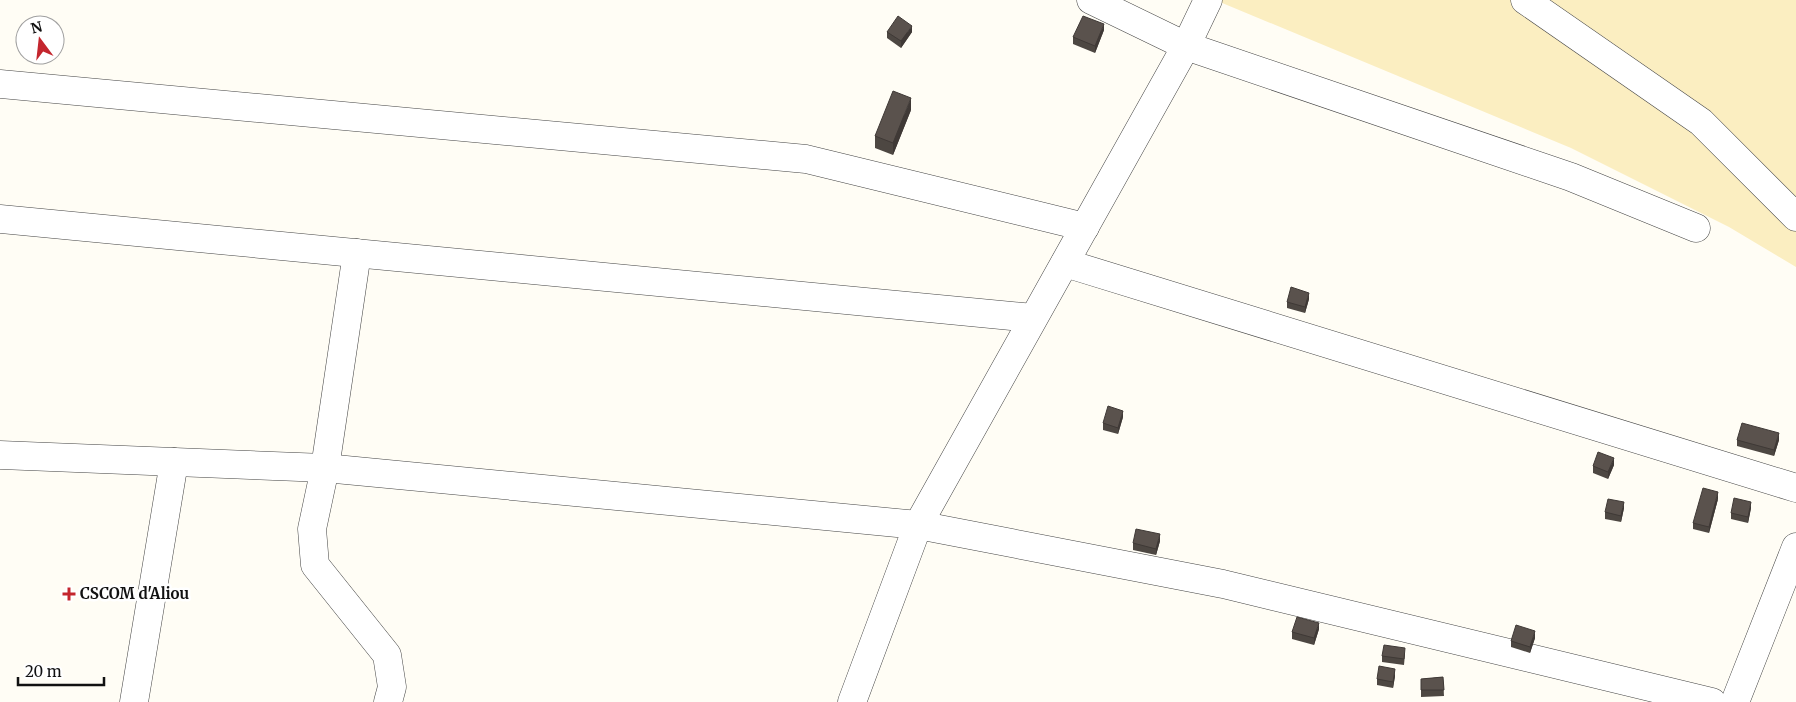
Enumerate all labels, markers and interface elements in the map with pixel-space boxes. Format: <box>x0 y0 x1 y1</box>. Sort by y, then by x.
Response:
north arrow <box>15 15 65 65</box>
text: N <box>29 17 44 38</box>
place label: CSCOM d'Aliou <box>80 584 189 603</box>
marker: CSCOM d'Aliou <box>62 587 76 601</box>
scale bar <box>18 654 104 686</box>
text: 20 m <box>25 662 62 681</box>

